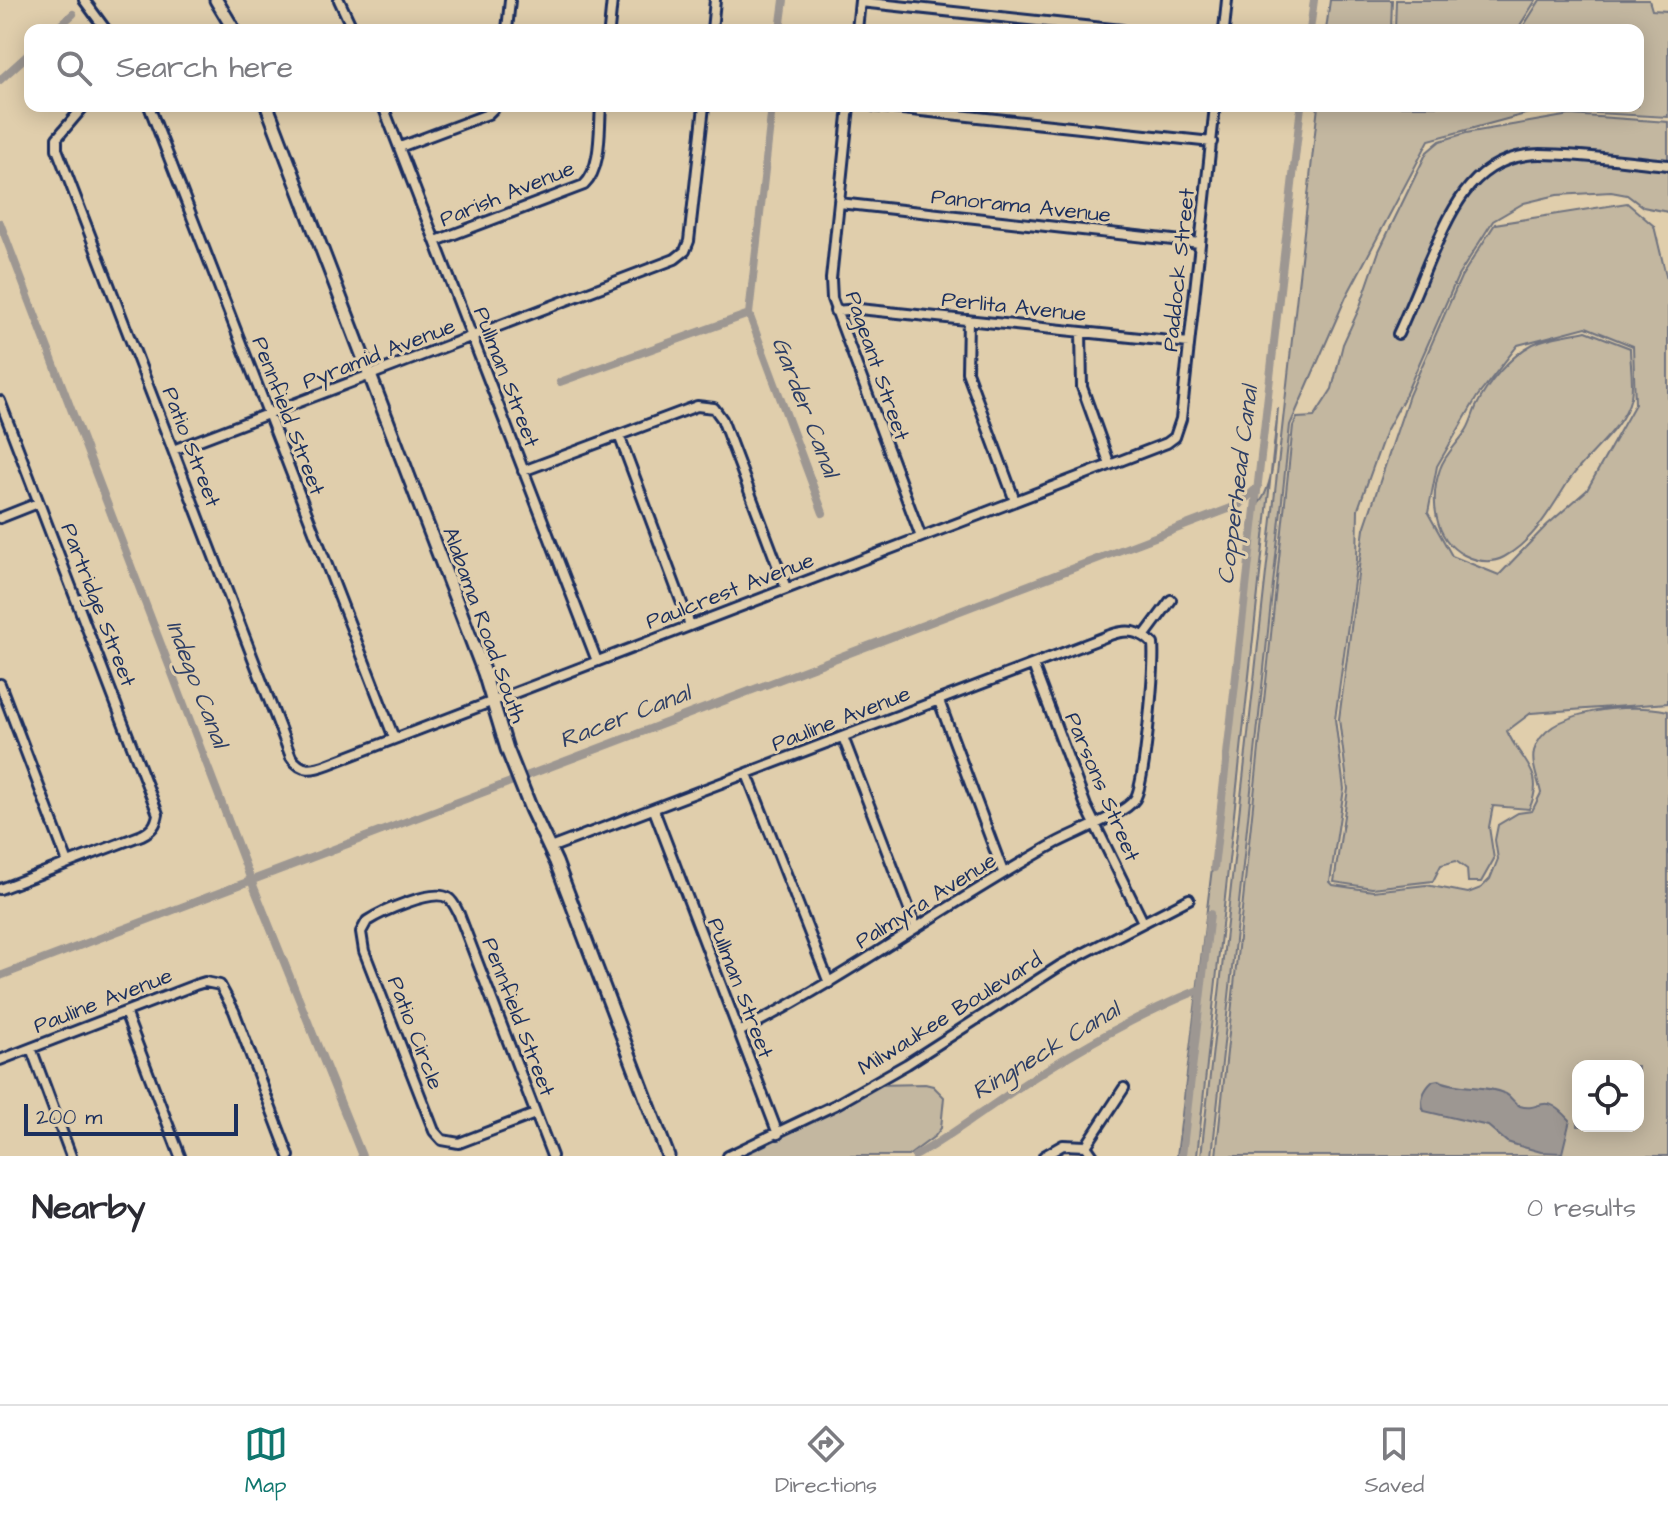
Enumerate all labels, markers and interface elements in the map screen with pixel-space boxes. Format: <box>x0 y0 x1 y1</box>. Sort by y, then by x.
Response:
search box <box>24 24 1644 112</box>
icon: search <box>52 46 96 90</box>
text: Search here <box>116 47 293 89</box>
street label: Parish Avenue <box>435 153 579 235</box>
street label: Panorama Avenue <box>930 181 1112 231</box>
street label: Paddock Street <box>1155 187 1203 353</box>
street label: Perlita Avenue <box>940 284 1088 330</box>
street label: Pageant Street <box>836 287 917 445</box>
street label: Pullman Street <box>465 302 547 452</box>
street label: Pyramid Avenue <box>298 311 460 398</box>
street label: Pennfield Street <box>243 332 333 500</box>
water label: Garder Canal <box>763 332 848 485</box>
water label: Copperhead Canal <box>1209 381 1267 586</box>
street label: Patio Street <box>154 382 228 512</box>
street label: Partridge Street <box>52 519 143 692</box>
street label: Alabama Road South <box>434 523 534 727</box>
street label: Paulcrest Avenue <box>641 545 819 637</box>
water label: Indego Canal <box>156 616 238 756</box>
water label: Racer Canal <box>555 675 698 758</box>
street label: Pauline Avenue <box>767 678 915 760</box>
street label: Parsons Street <box>1057 708 1147 867</box>
street label: Palmyra Avenue <box>849 845 1003 958</box>
street label: Pullman Street <box>699 913 781 1063</box>
street label: Pennfield Street <box>473 933 563 1101</box>
street label: Milwaukee Boulevard <box>852 945 1048 1083</box>
street label: Pauline Avenue <box>29 960 177 1042</box>
street label: Patio Circle <box>379 972 451 1094</box>
water label: Ringneck Canal <box>966 992 1130 1109</box>
map controls <box>1572 1060 1644 1132</box>
button: locate <box>1572 1060 1644 1132</box>
scale bar <box>24 1100 238 1136</box>
text: 200 m <box>36 1102 102 1133</box>
text: Nearby <box>32 1184 146 1232</box>
text: 0 results <box>1527 1190 1636 1226</box>
tab: Map <box>244 1422 288 1501</box>
tab: Directions <box>775 1422 877 1501</box>
tab: Saved <box>1364 1422 1424 1501</box>

